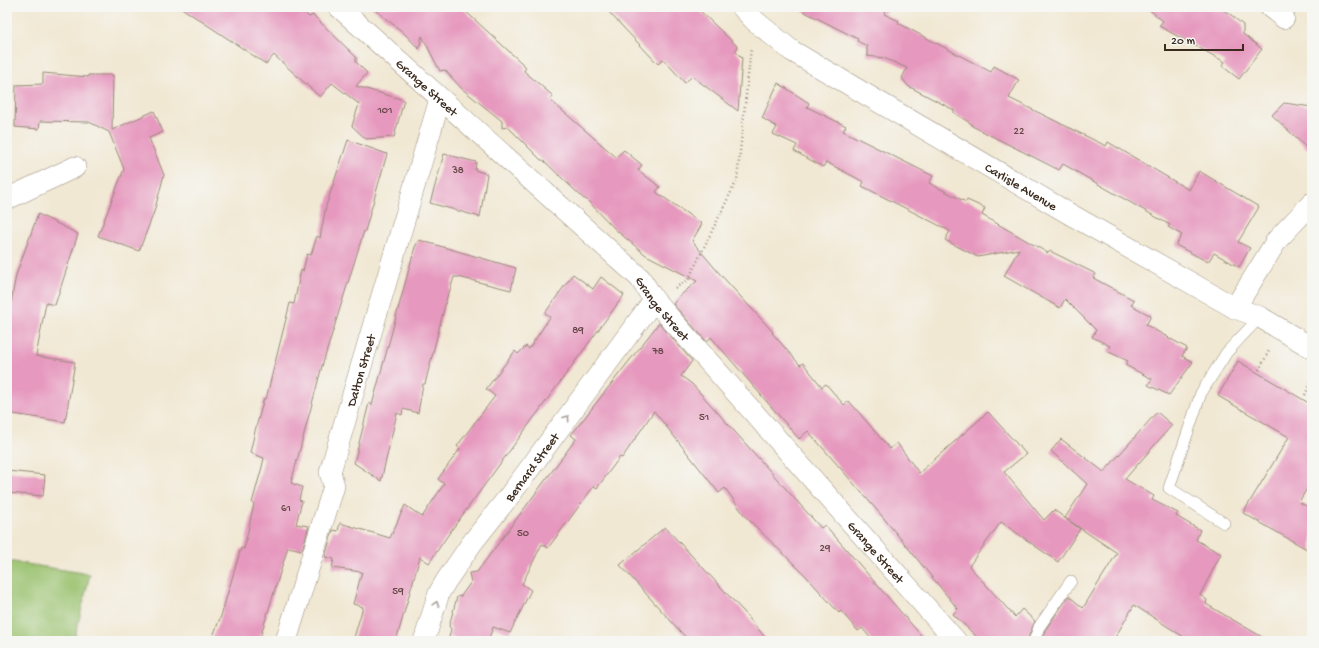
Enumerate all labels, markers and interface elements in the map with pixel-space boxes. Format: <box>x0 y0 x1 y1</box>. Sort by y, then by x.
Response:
scale bar <box>1165 26 1243 52</box>
text: 20 m <box>1171 35 1196 49</box>
street label: Grange Street <box>392 57 461 121</box>
house number: 101 <box>376 105 393 117</box>
house number: 22 <box>1014 126 1025 138</box>
street label: Carlisle Avenue <box>982 161 1059 215</box>
house number: 38 <box>451 165 464 177</box>
street label: Grange Street <box>631 274 693 346</box>
house number: 89 <box>572 325 584 337</box>
street label: Dalton Street <box>344 331 381 410</box>
house number: 78 <box>651 346 664 358</box>
house number: 51 <box>699 412 709 424</box>
one-way arrow <box>562 415 570 422</box>
street label: Bernard Street <box>502 429 564 506</box>
house number: 61 <box>281 503 291 515</box>
street label: Grange Street <box>843 519 907 589</box>
house number: 50 <box>517 528 529 540</box>
house number: 29 <box>820 543 831 555</box>
house number: 59 <box>392 586 404 598</box>
one-way arrow <box>431 600 440 607</box>

